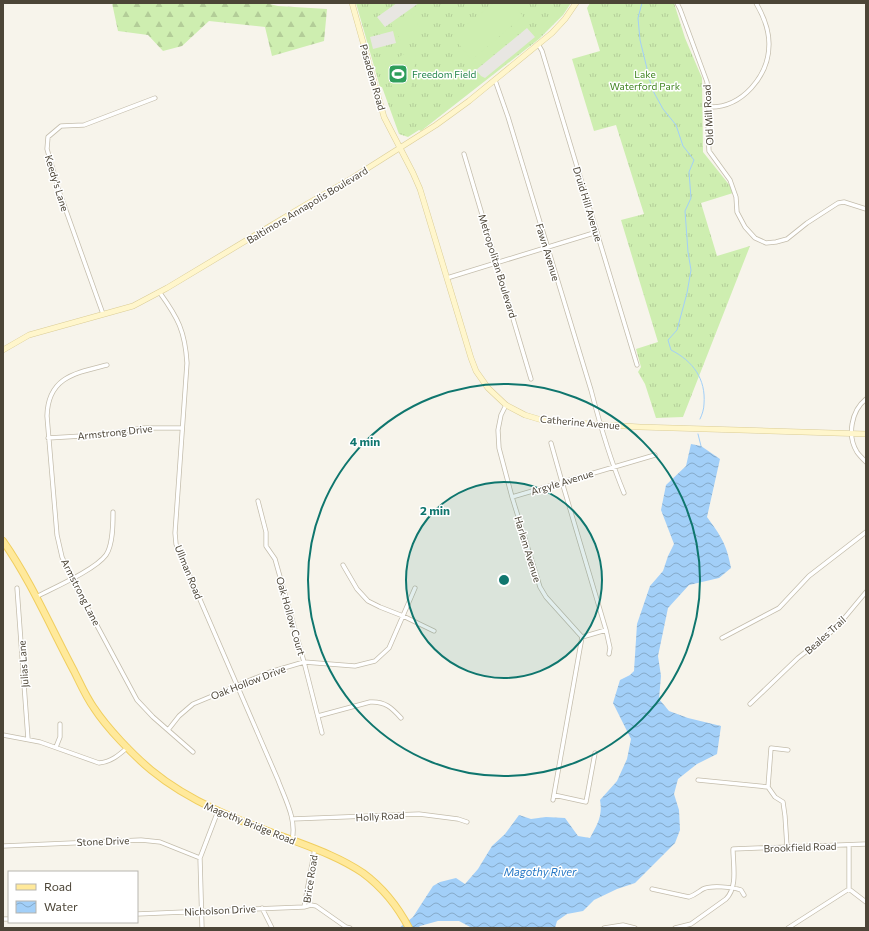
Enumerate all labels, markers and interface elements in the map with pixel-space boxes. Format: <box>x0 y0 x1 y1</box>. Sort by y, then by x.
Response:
street label: Pasadena Road <box>358 42 388 112</box>
sports icon: Freedom Field <box>387 63 409 85</box>
place label: Freedom Field <box>412 68 476 80</box>
park label: Lake Waterford Park <box>610 68 681 92</box>
street label: Old Mill Road <box>700 84 716 146</box>
street label: Keedy's Lane <box>43 153 71 213</box>
street label: Baltimore Annapolis Boulevard <box>244 164 370 246</box>
street label: Druid Hill Avenue <box>571 165 605 243</box>
street label: Metropolitan Boulevard <box>476 213 520 320</box>
street label: Fawn Avenue <box>534 222 562 282</box>
street label: Catherine Avenue <box>540 413 620 431</box>
street label: Armstrong Drive <box>77 422 153 442</box>
text: 4 min <box>350 434 380 448</box>
street label: Argyle Avenue <box>529 467 595 497</box>
text: 2 min <box>420 503 450 517</box>
street label: Harlem Avenue <box>512 514 544 584</box>
street label: Ullman Road <box>173 543 205 601</box>
street label: Armstrong Lane <box>59 557 103 627</box>
centre of rings <box>497 573 511 587</box>
street label: Oak Hollow Court <box>274 575 308 657</box>
street label: Beales Trail <box>802 613 848 657</box>
street label: Julias Lane <box>15 640 31 688</box>
street label: Oak Hollow Drive <box>209 662 287 702</box>
street label: Magothy Bridge Road <box>203 799 298 847</box>
street label: Holly Road <box>355 809 405 823</box>
street label: Stone Drive <box>76 834 130 848</box>
street label: Brookfield Road <box>763 840 837 854</box>
street label: Brice Road <box>300 854 320 904</box>
water label: Magothy River <box>504 865 577 878</box>
legend <box>8 871 138 923</box>
text: Road <box>44 879 72 893</box>
text: Water <box>44 899 78 913</box>
street label: Nicholson Drive <box>184 902 256 918</box>

